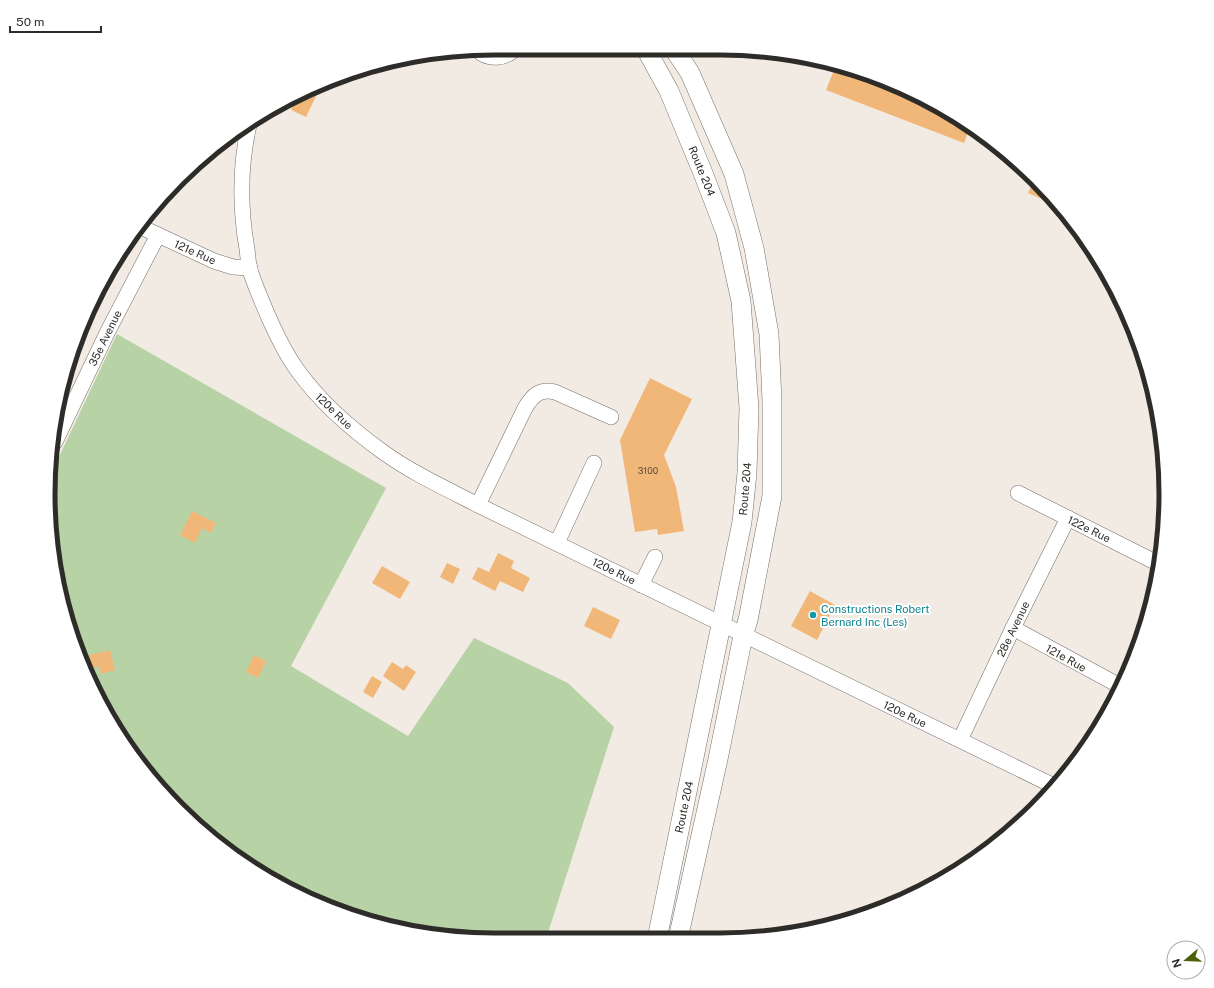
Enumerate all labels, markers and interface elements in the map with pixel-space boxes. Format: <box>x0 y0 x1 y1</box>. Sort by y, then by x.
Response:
scale bar <box>10 8 101 34</box>
text: 50 m <box>16 15 44 29</box>
street label: Route 204 <box>687 144 718 198</box>
street label: 121e Rue <box>172 238 218 266</box>
street label: 35e Avenue <box>86 308 124 368</box>
street label: 120e Rue <box>313 391 355 431</box>
street label: Route 204 <box>737 462 753 516</box>
house number: 3100 <box>638 465 659 476</box>
street label: 122e Rue <box>1066 513 1112 545</box>
street label: 120e Rue <box>590 555 638 587</box>
street label: 28e Avenue <box>994 599 1032 659</box>
place label: Constructions Robert Bernard Inc (Les) <box>821 603 930 628</box>
marker: Constructions Robert Bernard Inc (Les) <box>808 610 818 620</box>
street label: 121e Rue <box>1044 642 1088 674</box>
street label: 120e Rue <box>881 698 929 730</box>
street label: Route 204 <box>673 780 695 834</box>
north arrow <box>1166 940 1206 980</box>
text: N <box>1169 957 1184 969</box>

